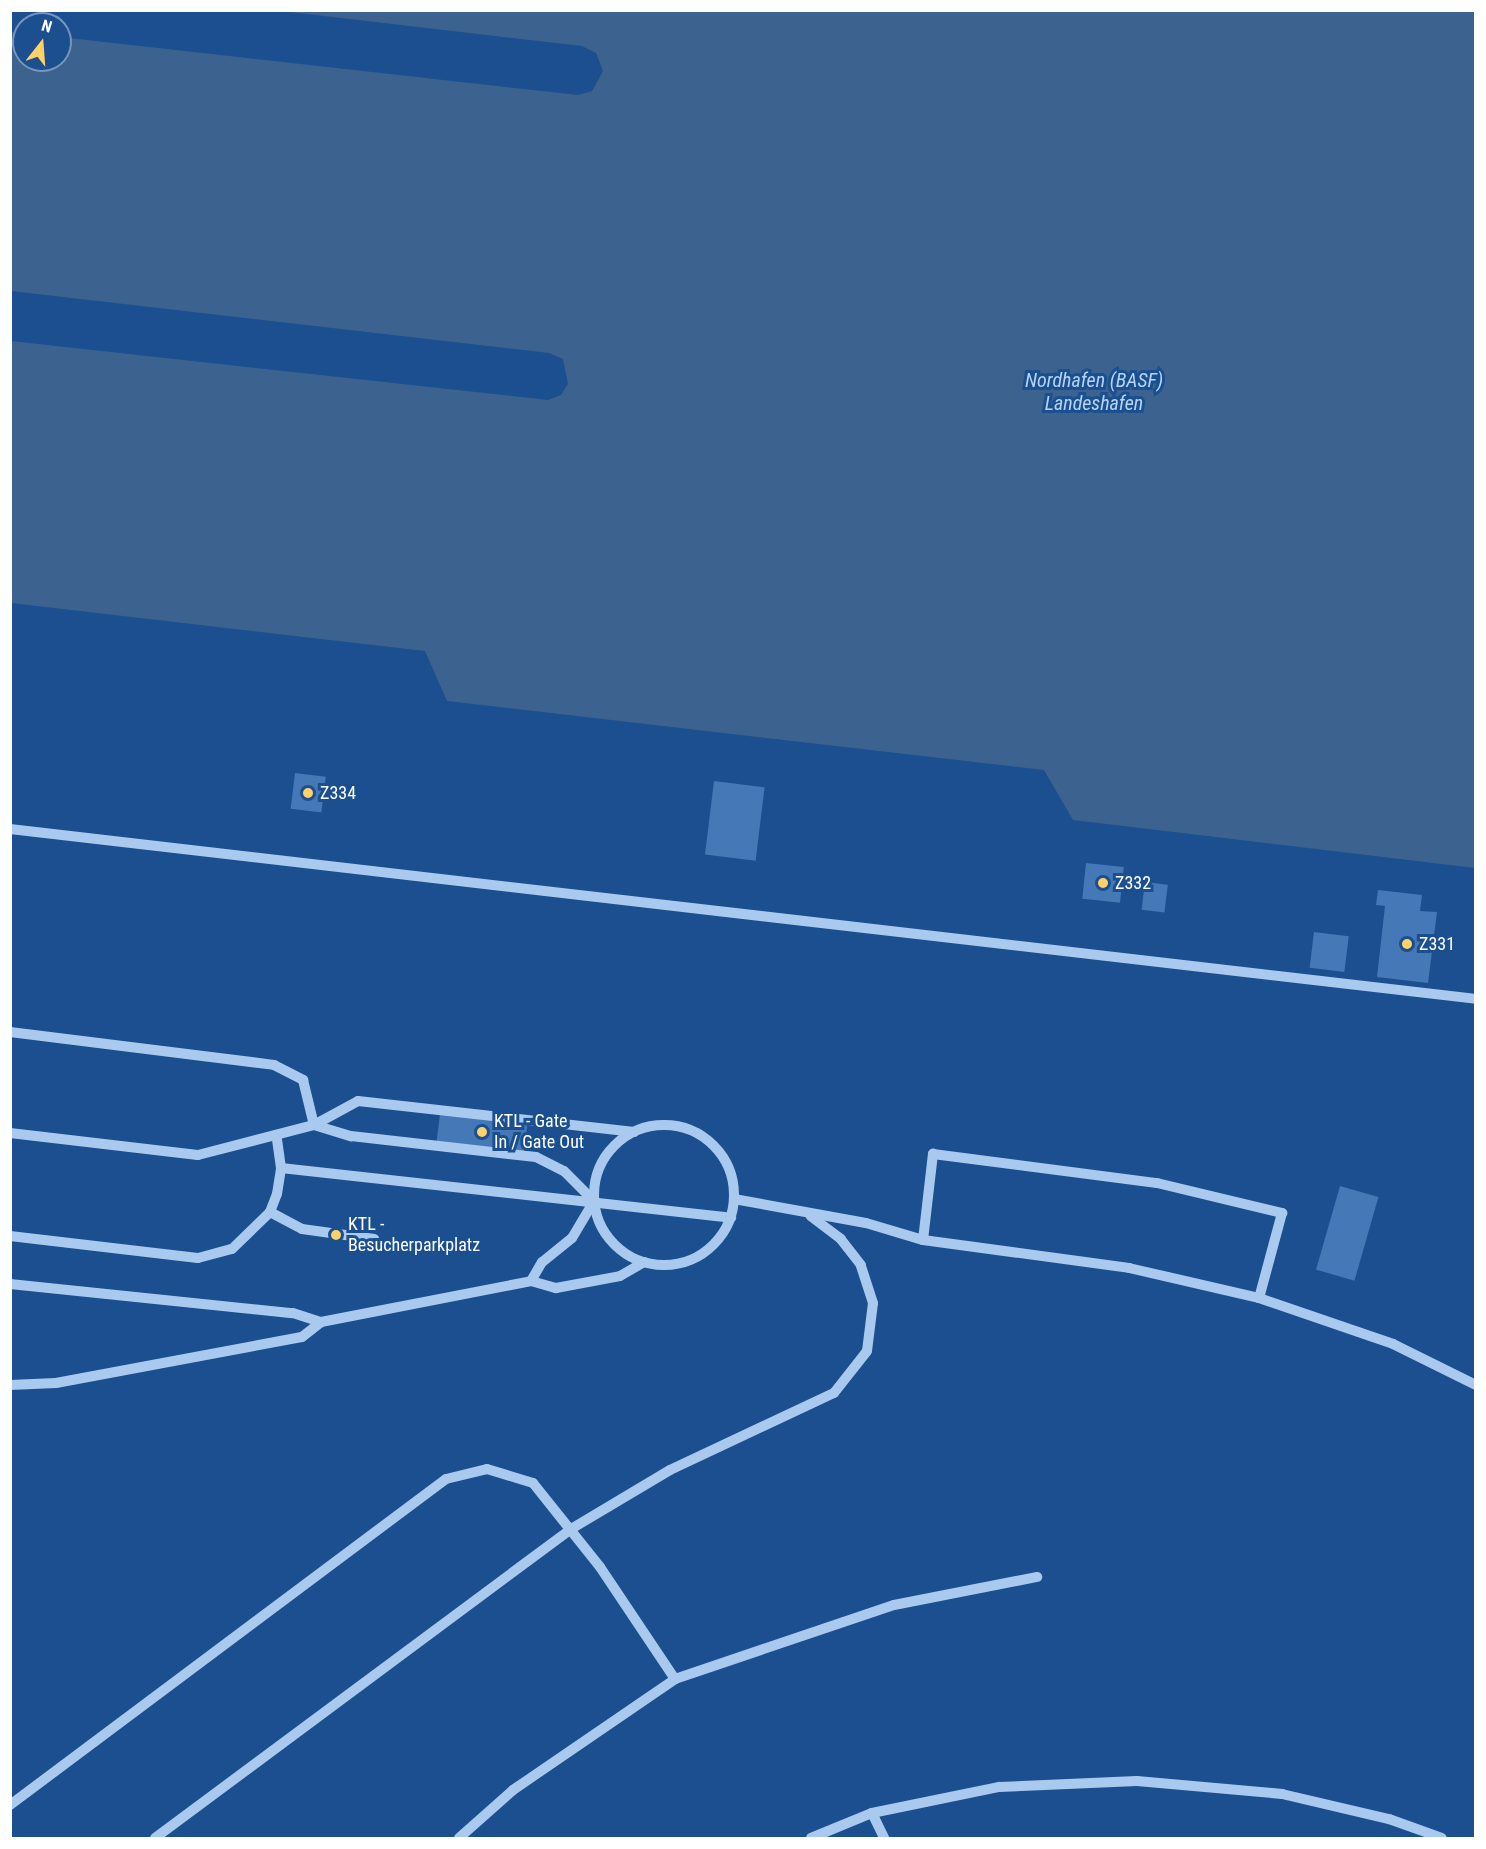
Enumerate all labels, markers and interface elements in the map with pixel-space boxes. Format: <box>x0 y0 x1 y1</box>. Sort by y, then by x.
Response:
north arrow <box>12 12 72 72</box>
text: N <box>39 16 54 37</box>
water label: Nordhafen (BASF) Landeshafen <box>1025 368 1163 415</box>
place label: Z334 <box>320 782 356 804</box>
marker: Z334 <box>301 786 315 800</box>
place label: Z332 <box>1115 872 1151 894</box>
marker: Z332 <box>1096 876 1110 890</box>
place label: Z331 <box>1419 933 1455 955</box>
marker: Z331 <box>1400 937 1414 951</box>
place label: KTL - Gate In / Gate Out <box>494 1111 584 1154</box>
marker: KTL - Gate In / Gate Out <box>475 1125 489 1139</box>
place label: KTL - Besucherparkplatz <box>348 1214 480 1256</box>
marker: KTL - Besucherparkplatz <box>329 1228 343 1242</box>

